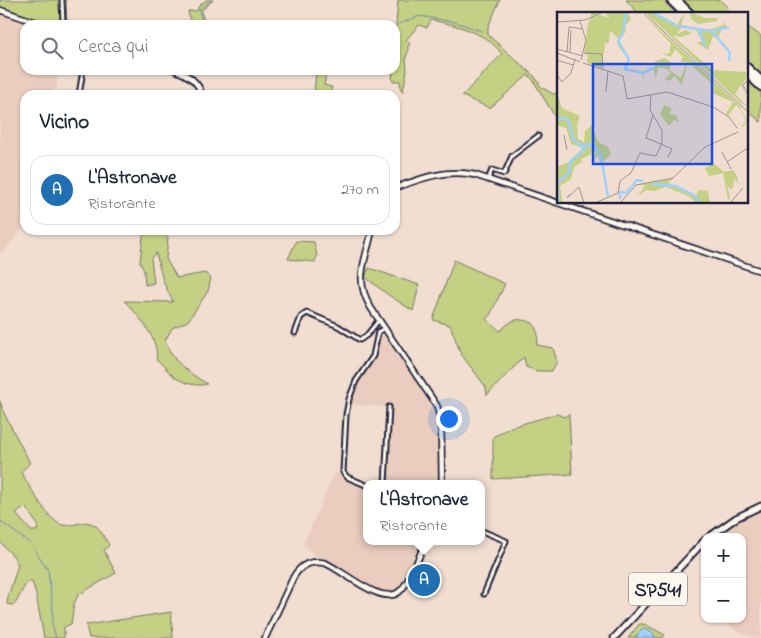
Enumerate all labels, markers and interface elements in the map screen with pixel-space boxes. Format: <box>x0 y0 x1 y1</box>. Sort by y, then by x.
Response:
inset map <box>557 12 748 204</box>
search box <box>20 20 400 75</box>
icon: search <box>38 34 66 62</box>
text: Cerca qui <box>78 34 148 61</box>
text: Vicino <box>40 108 89 138</box>
text: L'Astronave <box>88 165 177 192</box>
text: A <box>52 178 62 202</box>
text: 270 m <box>341 178 379 202</box>
text: Ristorante <box>88 192 156 216</box>
your location <box>436 406 462 432</box>
popup <box>363 480 485 545</box>
text: L'Astronave <box>380 487 468 514</box>
text: Ristorante <box>380 514 447 538</box>
map controls <box>701 533 746 623</box>
button: + <box>701 533 746 578</box>
pin: A <box>408 561 440 599</box>
road number: SP541 <box>629 572 687 606</box>
button: − <box>701 578 746 623</box>

